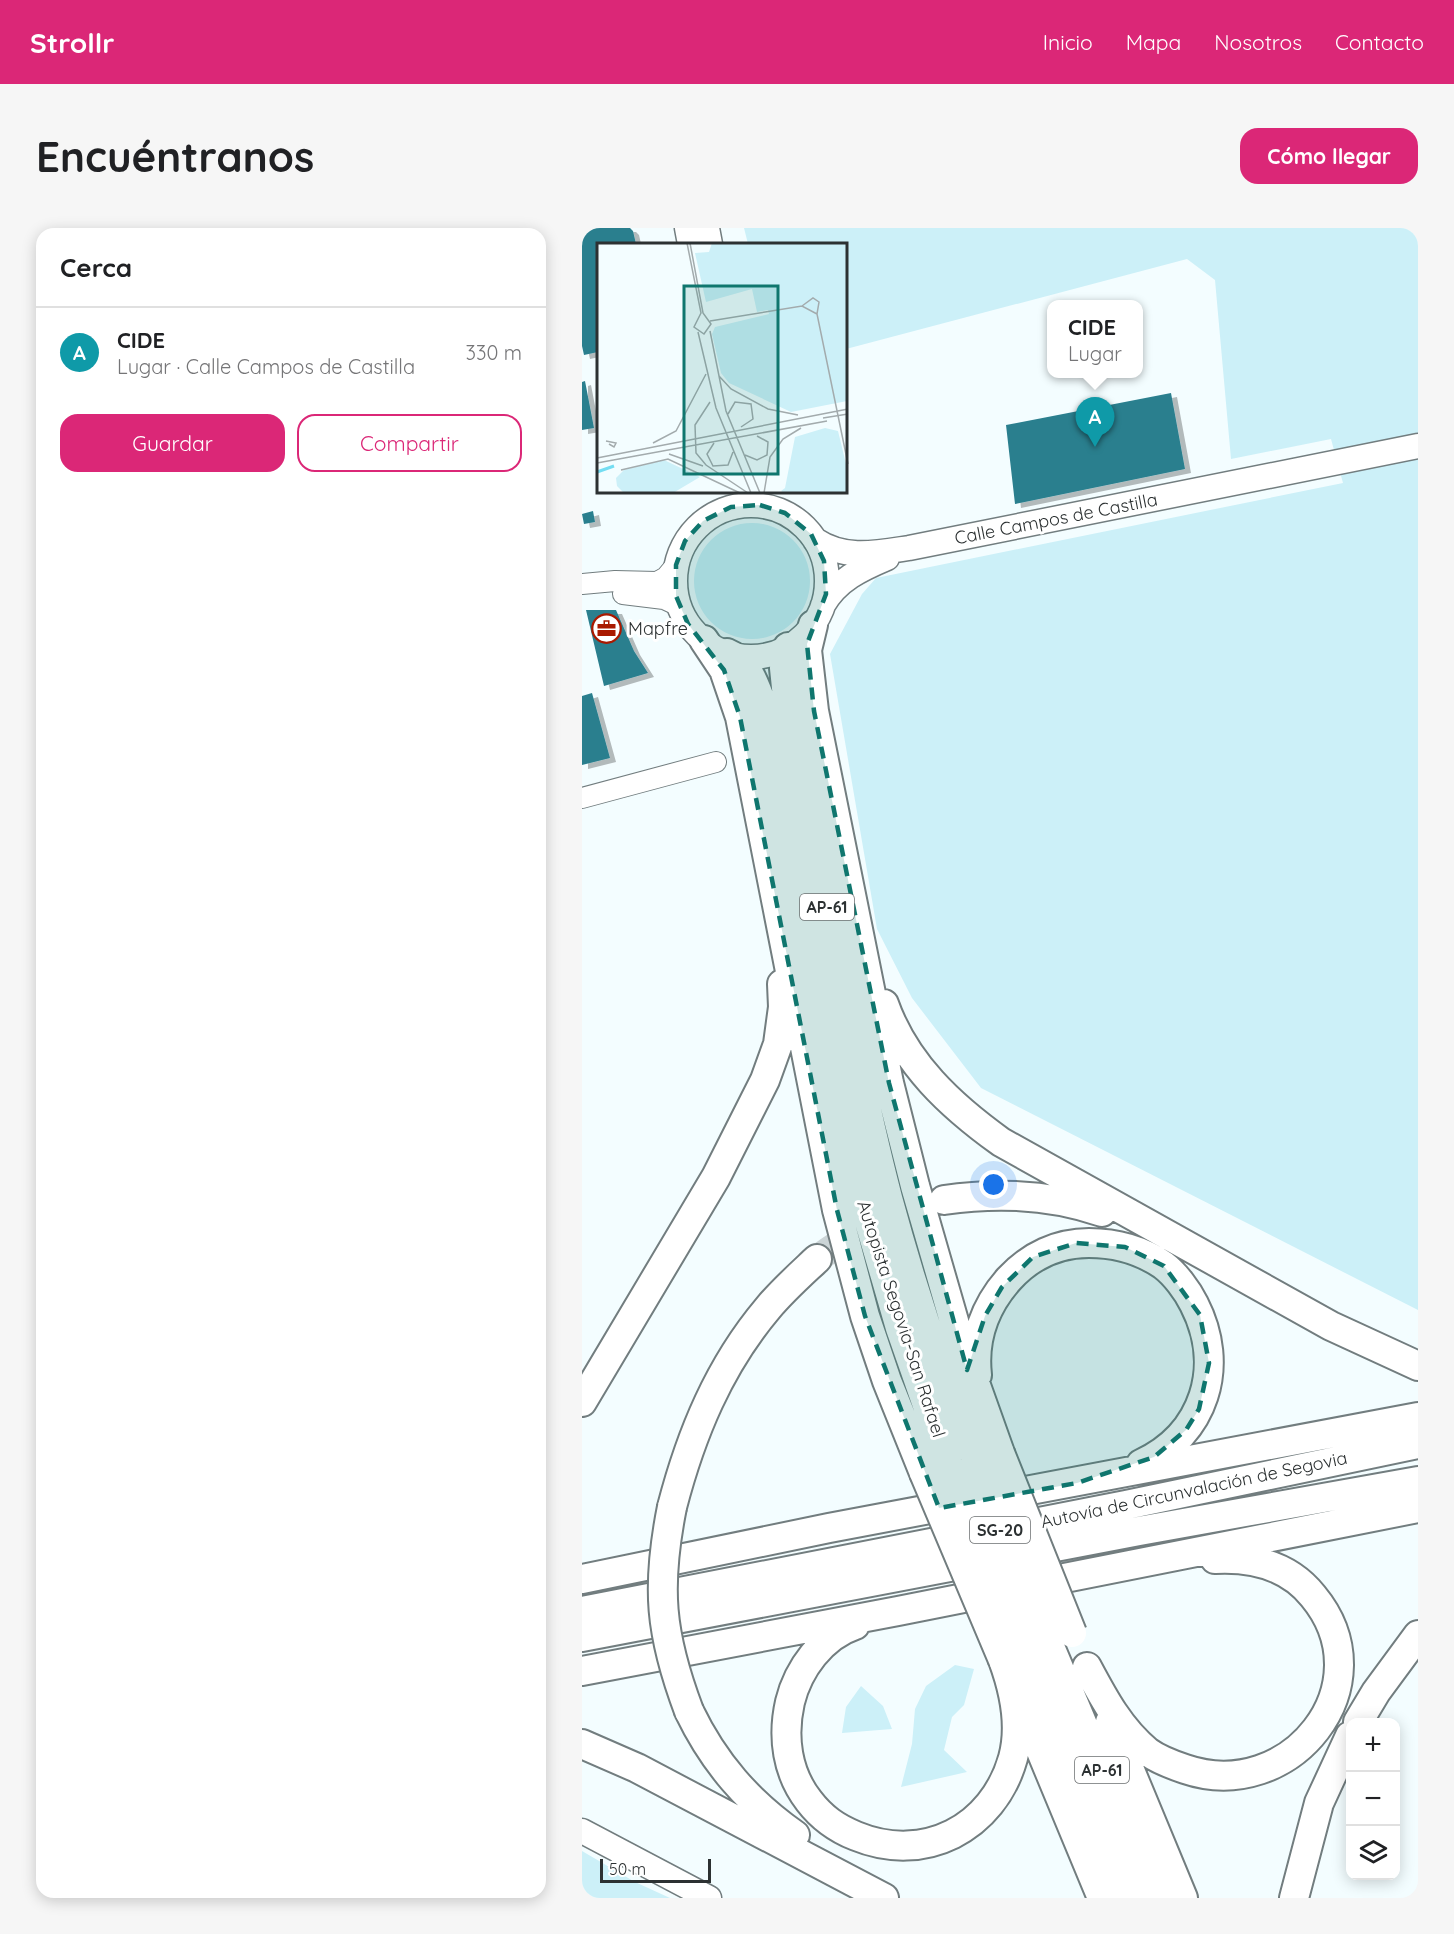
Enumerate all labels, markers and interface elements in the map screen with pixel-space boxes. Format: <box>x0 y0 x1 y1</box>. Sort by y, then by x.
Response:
text: Strollr <box>30 25 114 60</box>
text: Inicio <box>1043 29 1093 55</box>
text: Mapa <box>1126 29 1181 55</box>
text: Nosotros <box>1214 29 1302 55</box>
text: Contacto <box>1335 29 1424 55</box>
button: Cómo llegar <box>1240 128 1418 184</box>
text: Encuéntranos <box>36 130 314 183</box>
inset map <box>597 243 848 494</box>
text: Cerca <box>60 251 132 284</box>
popup <box>1047 300 1143 378</box>
text: CIDE <box>1068 313 1116 341</box>
text: CIDE <box>117 326 165 354</box>
text: A <box>73 340 86 365</box>
text: 330 m <box>465 340 522 365</box>
text: Lugar <box>1068 341 1122 366</box>
text: Lugar · Calle Campos de Castilla <box>117 354 415 379</box>
pin: A <box>1076 398 1114 447</box>
button: Guardar <box>60 414 285 472</box>
button: Compartir <box>297 414 522 472</box>
street label: Calle Campos de Castilla <box>952 488 1159 549</box>
office icon: Mapfre <box>591 613 623 645</box>
place label: Mapfre <box>628 617 688 640</box>
road number: AP-61 <box>800 894 854 920</box>
your location <box>979 1170 1008 1199</box>
street label: Autopista Segovia-San Rafael <box>852 1197 951 1440</box>
street label: Autovía de Circunvalación de Segovia <box>1039 1446 1349 1533</box>
road number: SG-20 <box>970 1517 1030 1543</box>
map controls <box>1346 1718 1400 1880</box>
button: + <box>1346 1718 1400 1772</box>
road number: AP-61 <box>1075 1757 1129 1783</box>
button: − <box>1346 1772 1400 1826</box>
button: layers <box>1346 1826 1400 1880</box>
scale bar <box>600 1856 711 1884</box>
text: 50 m <box>609 1859 646 1879</box>

